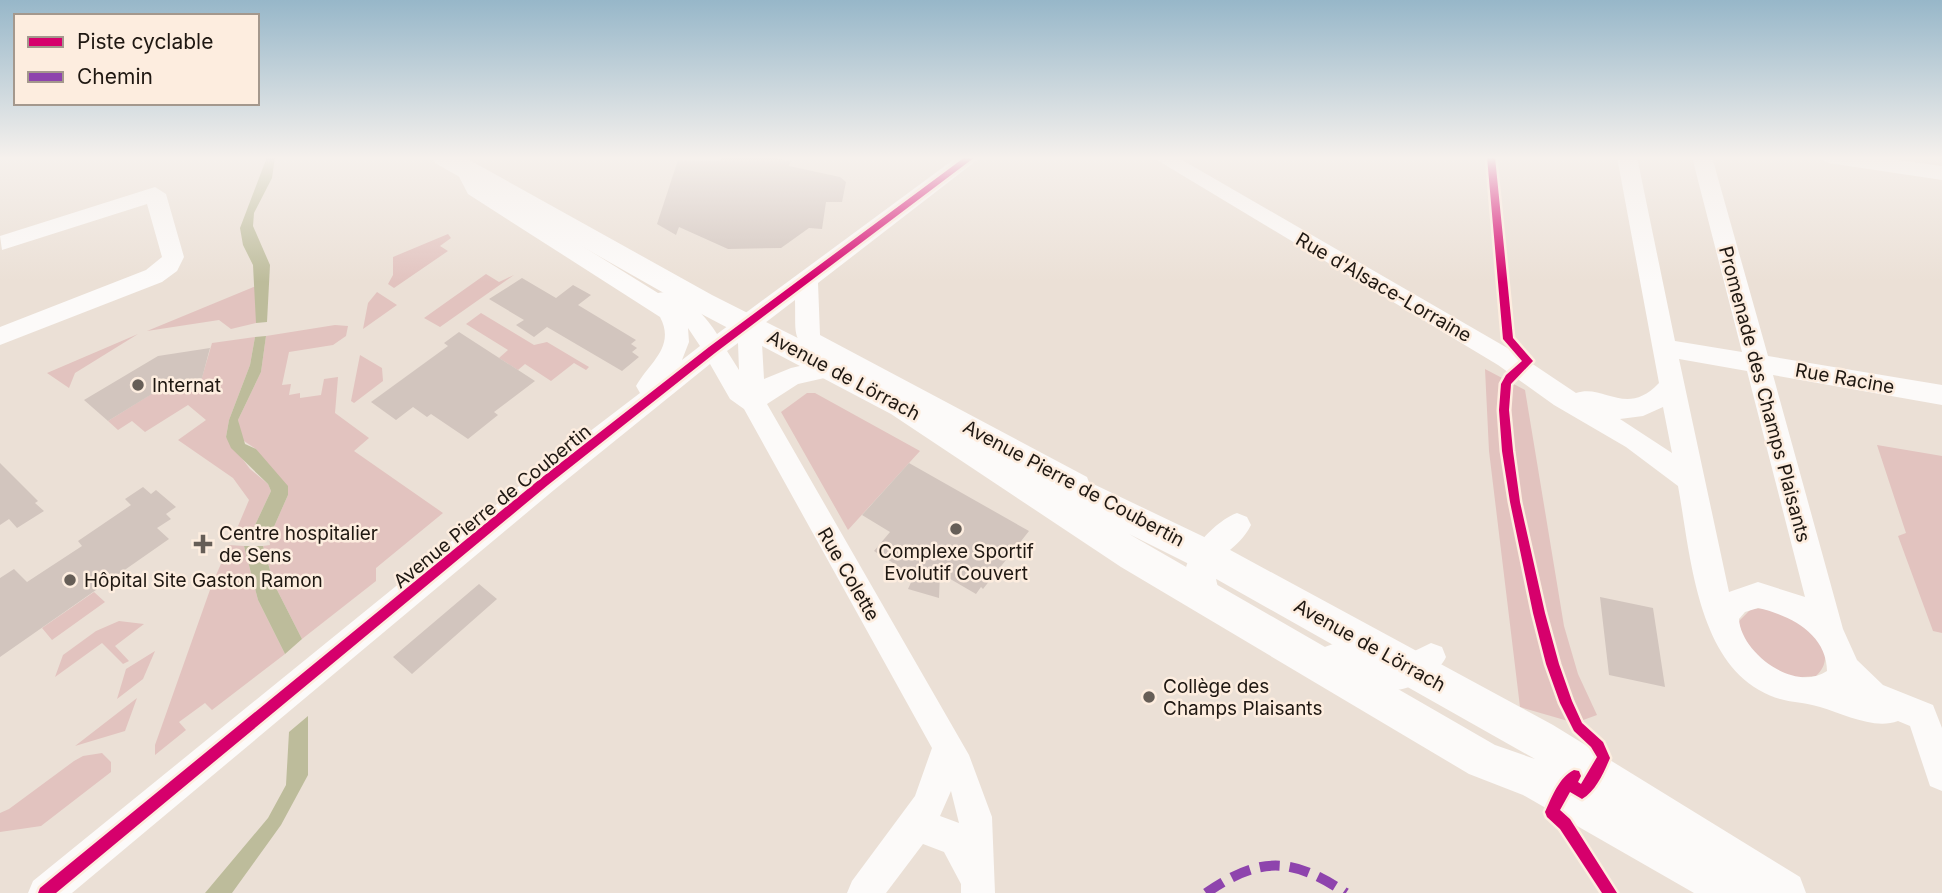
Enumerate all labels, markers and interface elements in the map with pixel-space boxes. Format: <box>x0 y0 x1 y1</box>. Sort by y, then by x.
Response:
legend <box>14 14 259 105</box>
text: Piste cyclable <box>77 29 213 54</box>
text: Chemin <box>77 64 153 89</box>
street label: Rue d'Alsace-Lorraine <box>1292 228 1476 347</box>
street label: Promenade des Champs Plaisants <box>1714 244 1815 545</box>
street label: Avenue de Lörrach <box>763 325 924 425</box>
street label: Rue Racine <box>1793 358 1896 399</box>
place label: Internat <box>152 374 221 397</box>
marker: Internat <box>130 377 146 393</box>
street label: Avenue Pierre de Coubertin <box>959 415 1188 552</box>
street label: Avenue Pierre de Coubertin <box>389 420 596 593</box>
marker: Complexe Sportif Evolutif Couvert <box>948 521 964 537</box>
place label: Centre hospitalier de Sens <box>219 522 378 567</box>
street label: Rue Colette <box>813 524 884 625</box>
marker: Centre hospitalier de Sens <box>193 534 213 554</box>
place label: Complexe Sportif Evolutif Couvert <box>878 540 1034 585</box>
place label: Hôpital Site Gaston Ramon <box>84 569 323 592</box>
marker: Hôpital Site Gaston Ramon <box>62 572 78 588</box>
street label: Avenue de Lörrach <box>1290 594 1450 697</box>
place label: Collège des Champs Plaisants <box>1163 675 1322 720</box>
marker: Collège des Champs Plaisants <box>1141 689 1157 705</box>

